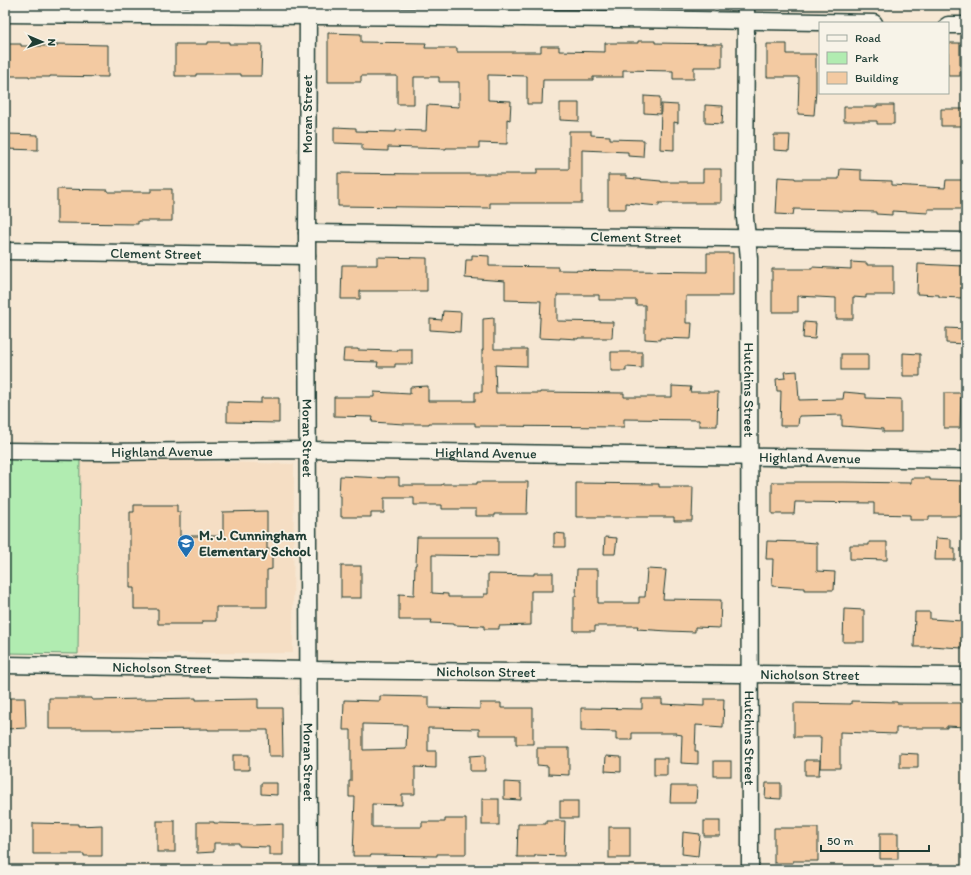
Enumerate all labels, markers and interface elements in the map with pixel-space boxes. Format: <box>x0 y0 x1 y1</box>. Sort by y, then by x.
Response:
north arrow <box>22 22 62 62</box>
legend <box>819 22 949 94</box>
text: Road <box>855 31 881 45</box>
text: N <box>45 38 58 46</box>
text: Park <box>855 51 879 65</box>
text: Building <box>855 71 899 85</box>
street label: Moran Street <box>299 75 316 153</box>
street label: Clement Street <box>590 228 682 246</box>
street label: Clement Street <box>110 244 202 263</box>
street label: Hutchins Street <box>741 342 758 437</box>
street label: Moran Street <box>299 399 316 477</box>
street label: Highland Avenue <box>111 442 213 460</box>
street label: Highland Avenue <box>435 443 537 462</box>
street label: Highland Avenue <box>759 448 861 467</box>
place label: M. J. Cunningham Elementary School <box>199 527 312 560</box>
school or university icon: M. J. Cunningham Elementary School <box>176 533 196 558</box>
street label: Nicholson Street <box>112 658 212 677</box>
street label: Nicholson Street <box>436 663 536 681</box>
street label: Nicholson Street <box>760 666 860 684</box>
street label: Hutchins Street <box>741 690 758 785</box>
street label: Moran Street <box>300 723 317 801</box>
scale bar <box>821 827 929 853</box>
text: 50 m <box>827 834 853 848</box>

